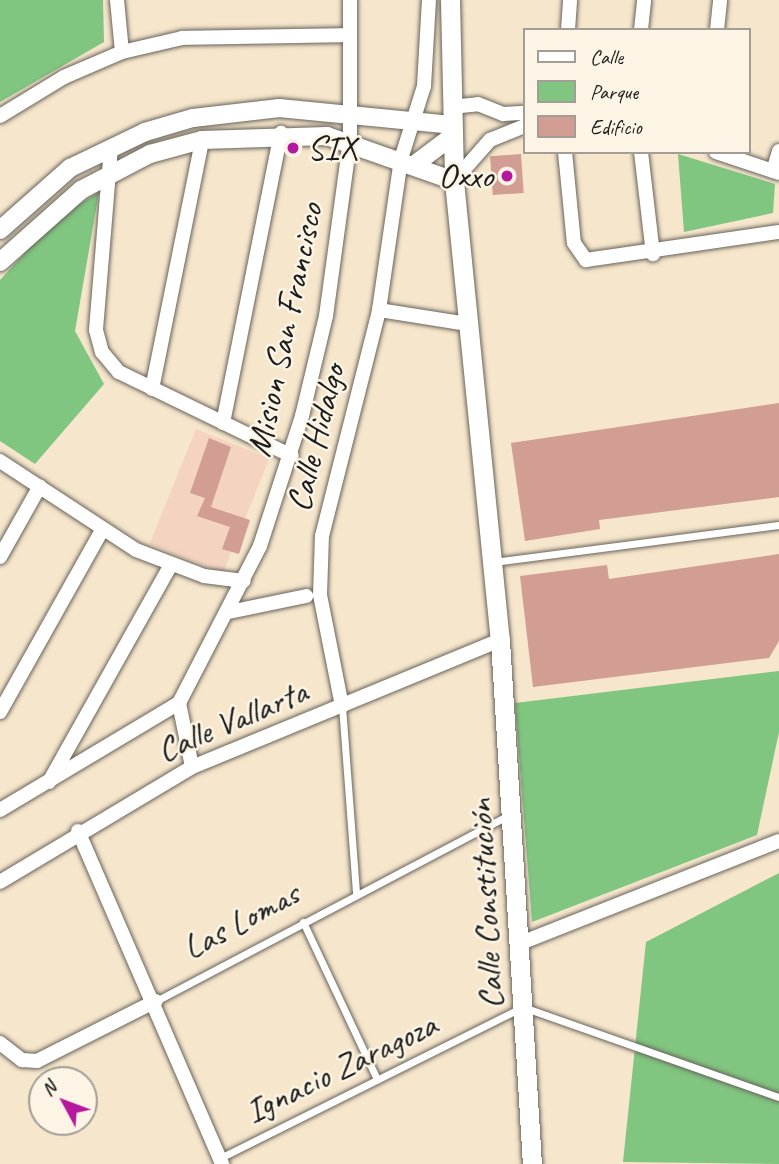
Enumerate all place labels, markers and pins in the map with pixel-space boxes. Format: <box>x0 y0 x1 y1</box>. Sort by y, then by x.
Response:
place label: SIX <box>307 127 357 169</box>
marker: SIX <box>285 140 301 156</box>
place label: Oxxo <box>438 155 493 197</box>
marker: Oxxo <box>499 168 515 184</box>

